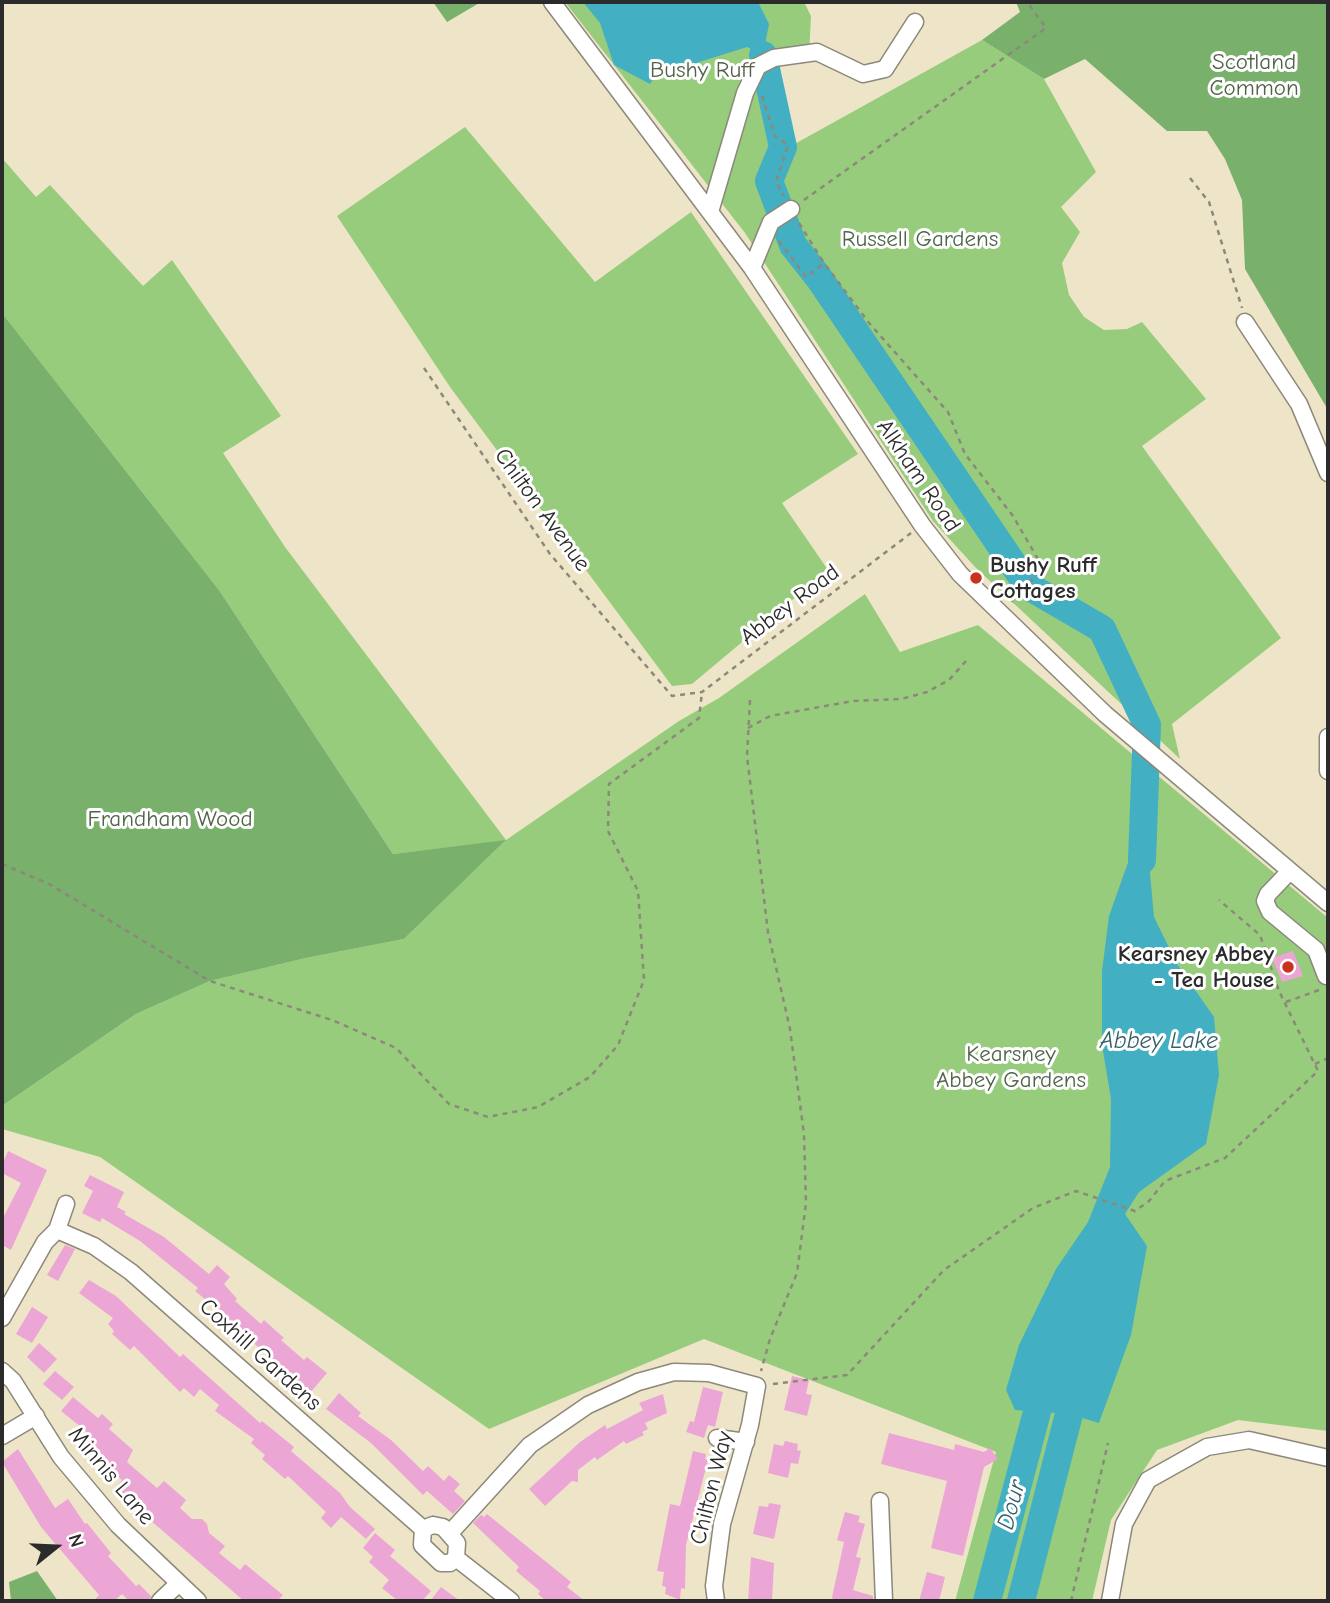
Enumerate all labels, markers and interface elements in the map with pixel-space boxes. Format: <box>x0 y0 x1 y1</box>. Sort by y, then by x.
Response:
park label: Scotland Common <box>1209 48 1299 102</box>
park label: Bushy Ruff <box>650 56 754 84</box>
park label: Russell Gardens <box>842 225 998 253</box>
street label: Alkham Road <box>870 414 966 538</box>
street label: Chilton Avenue <box>488 443 596 577</box>
place label: Bushy Ruff Cottages <box>990 551 1097 605</box>
street label: Abbey Road <box>735 559 845 651</box>
marker: Bushy Ruff Cottages <box>968 570 984 586</box>
park label: Frandham Wood <box>87 805 253 833</box>
place label: Kearsney Abbey - Tea House <box>1118 940 1274 994</box>
marker: Kearsney Abbey - Tea House <box>1280 959 1296 975</box>
water label: Abbey Lake <box>1100 1027 1218 1055</box>
park label: Kearsney Abbey Gardens <box>936 1040 1086 1094</box>
street label: Coxhill Gardens <box>193 1293 327 1417</box>
street label: Minnis Lane <box>62 1421 160 1531</box>
street label: Chilton Way <box>685 1429 739 1547</box>
water label: Dour <box>992 1477 1032 1533</box>
north arrow <box>21 1512 91 1582</box>
text: N <box>64 1531 88 1550</box>

